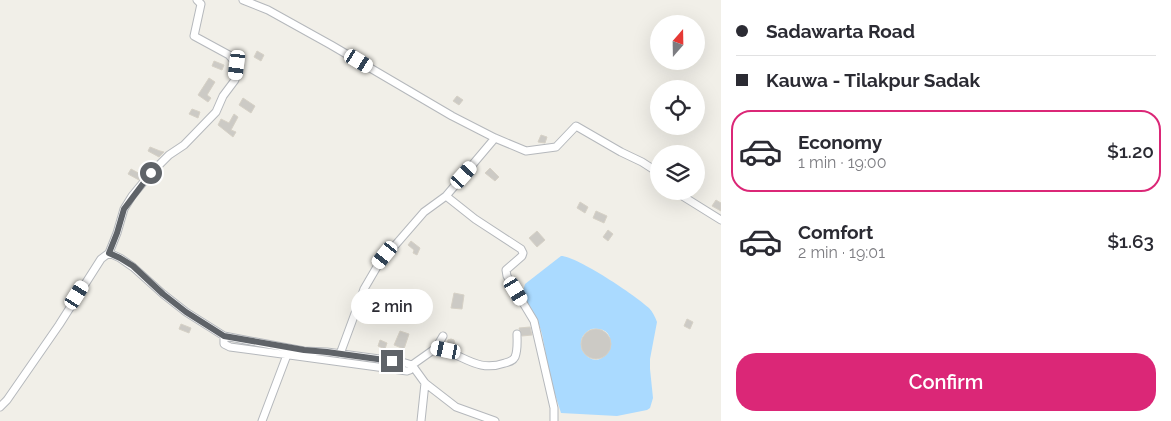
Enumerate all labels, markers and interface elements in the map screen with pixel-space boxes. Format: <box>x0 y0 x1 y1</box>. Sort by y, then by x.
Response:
north arrow <box>650 15 705 70</box>
map controls <box>650 15 705 200</box>
text: Sadawarta Road <box>766 20 915 42</box>
car <box>342 47 375 75</box>
car <box>227 49 246 81</box>
text: Kauwa - Tilakpur Sadak <box>766 69 980 91</box>
button: locate <box>650 80 705 135</box>
icon: car <box>738 129 783 174</box>
text: Economy <box>798 131 882 153</box>
text: $1.20 <box>1107 140 1154 162</box>
button: layers <box>650 145 705 200</box>
text: 1 min · 19:00 <box>798 153 886 172</box>
car <box>448 159 479 191</box>
route start <box>140 162 162 184</box>
icon: car <box>738 219 783 264</box>
text: Comfort <box>798 221 873 243</box>
text: $1.63 <box>1107 230 1154 252</box>
car <box>369 239 400 271</box>
text: 2 min · 19:01 <box>798 243 885 262</box>
car <box>501 274 530 308</box>
car <box>62 278 91 312</box>
callout: 2 min <box>351 288 433 324</box>
text: 2 min <box>372 297 413 316</box>
car <box>429 340 462 360</box>
route end <box>381 350 403 372</box>
button: Confirm <box>736 353 1156 411</box>

